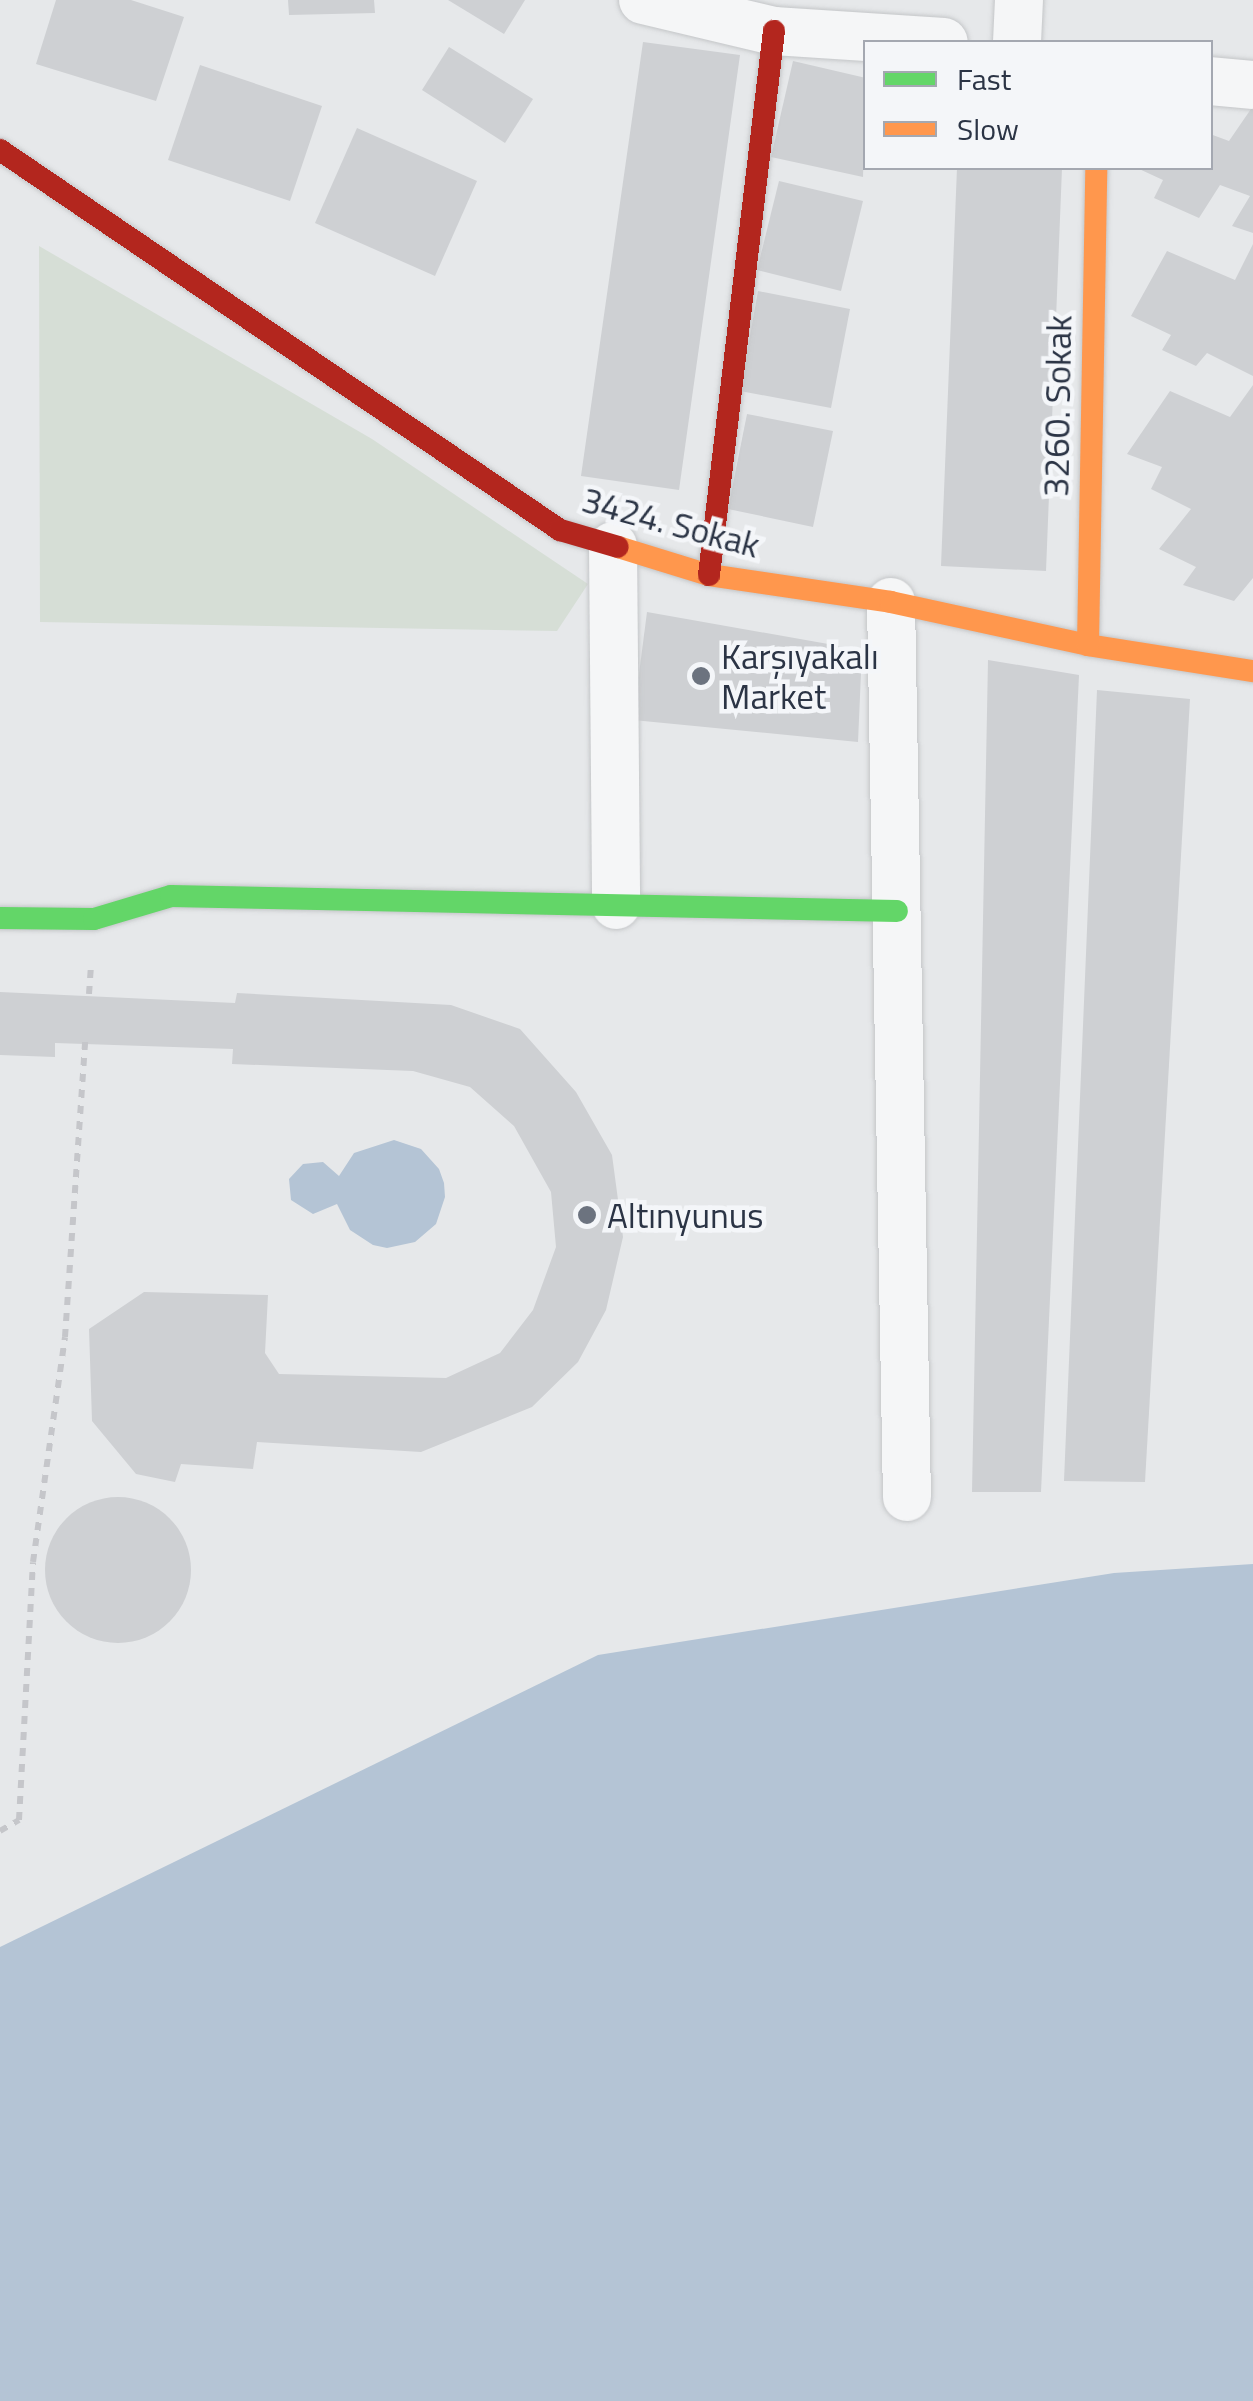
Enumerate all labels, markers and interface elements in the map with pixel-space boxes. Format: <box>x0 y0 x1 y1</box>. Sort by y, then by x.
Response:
legend <box>863 40 1213 170</box>
text: Fast <box>957 56 1011 102</box>
text: Slow <box>957 106 1019 152</box>
street label: 3260. Sokak <box>1034 315 1080 497</box>
street label: 3424. Sokak <box>578 478 764 566</box>
place label: Karşıyakalı Market <box>721 635 879 717</box>
marker: Karşıyakalı Market <box>690 665 712 687</box>
place label: Altınyunus <box>607 1194 764 1236</box>
marker: Altınyunus <box>576 1204 598 1226</box>

